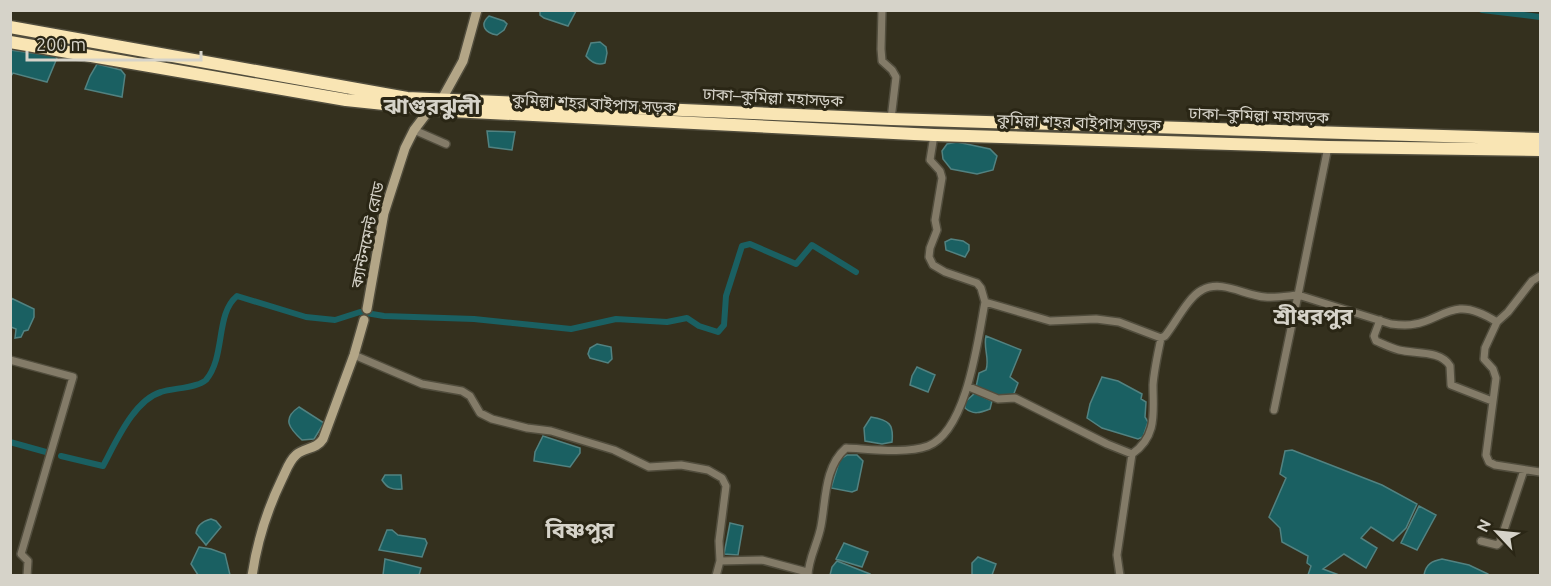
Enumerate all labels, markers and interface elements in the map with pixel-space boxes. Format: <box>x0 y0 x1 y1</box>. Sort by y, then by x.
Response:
scale bar <box>27 24 201 62</box>
text: 200 m <box>36 34 86 54</box>
street label: ঢাকা–কুমিল্লা মহাসড়ক <box>701 84 845 111</box>
street label: কুমিল্লা শহর বাইপাস সড়ক <box>511 90 678 117</box>
district label: ঝাগুরঝুলী <box>383 93 481 120</box>
street label: ঢাকা–কুমিল্লা মহাসড়ক <box>1187 104 1331 127</box>
street label: কুমিল্লা শহর বাইপাস সড়ক <box>996 110 1162 135</box>
street label: ক্যান্টনমেন্ট রোড <box>347 180 387 291</box>
district label: শ্রীধরপুর <box>1272 303 1353 330</box>
north arrow <box>1467 502 1527 562</box>
text: N <box>1473 516 1494 535</box>
district label: বিষ্ণপুর <box>545 517 615 544</box>

